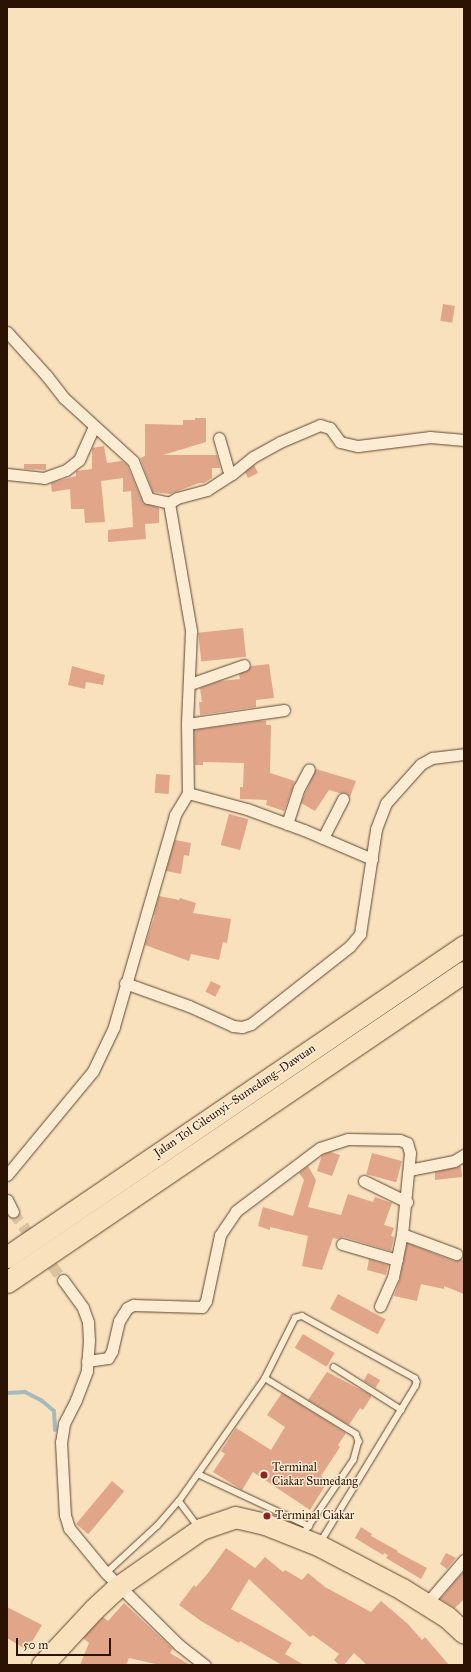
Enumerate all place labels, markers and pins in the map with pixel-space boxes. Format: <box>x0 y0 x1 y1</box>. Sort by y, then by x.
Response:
place label: Terminal Ciakar Sumedang <box>272 1461 358 1489</box>
marker: Terminal Ciakar Sumedang <box>259 1470 269 1480</box>
place label: Terminal Ciakar <box>275 1509 354 1523</box>
marker: Terminal Ciakar <box>262 1511 272 1521</box>

